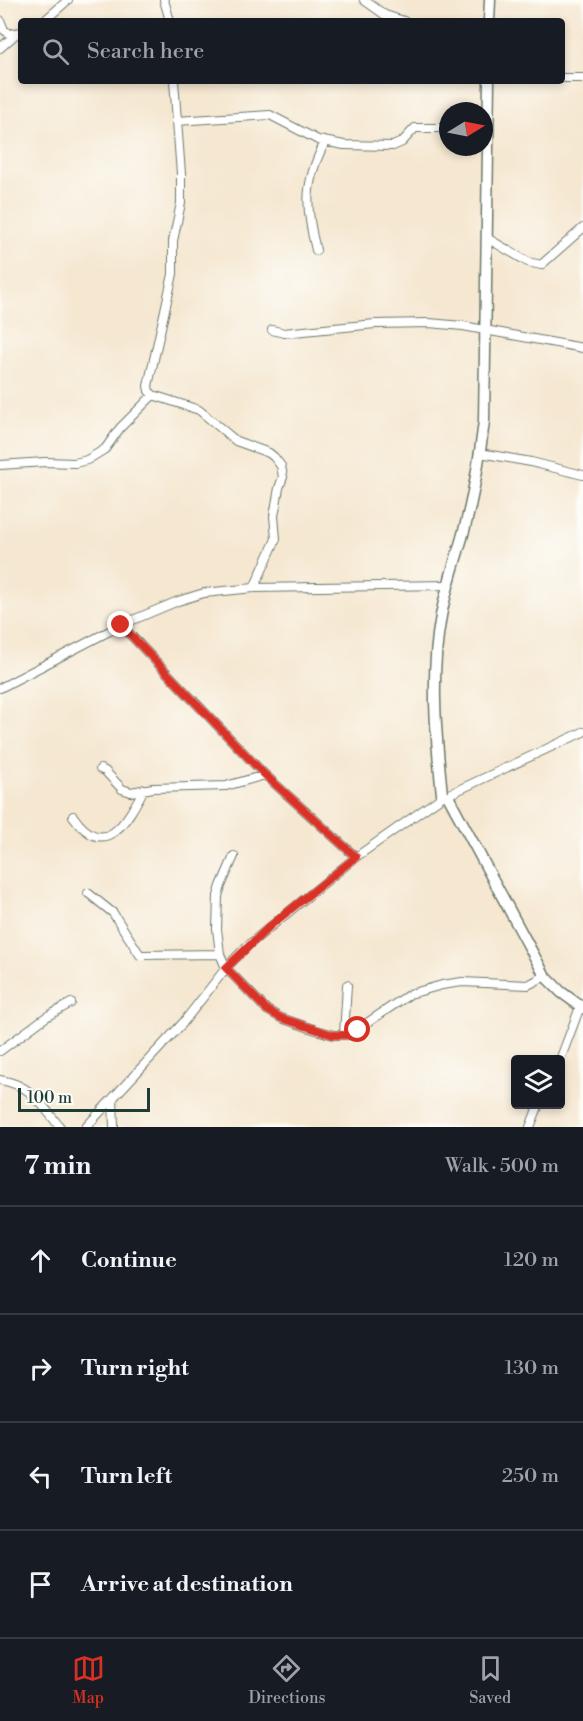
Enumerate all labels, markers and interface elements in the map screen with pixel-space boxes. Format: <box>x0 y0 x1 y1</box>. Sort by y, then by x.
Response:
search box <box>18 18 565 84</box>
icon: search <box>39 35 72 68</box>
text: Search here <box>87 38 204 65</box>
north arrow <box>439 102 493 156</box>
route end <box>107 611 133 637</box>
route start <box>344 1016 370 1042</box>
map controls <box>511 1055 565 1109</box>
button: layers <box>511 1055 565 1109</box>
scale bar <box>18 1085 150 1112</box>
text: 100 m <box>27 1088 72 1108</box>
text: 7 min <box>24 1150 91 1182</box>
text: Walk · 500 m <box>445 1154 559 1179</box>
icon: ahead <box>24 1244 57 1277</box>
text: Continue <box>81 1247 177 1274</box>
text: 120 m <box>504 1248 559 1273</box>
icon: right <box>24 1352 57 1385</box>
text: Turn right <box>81 1355 189 1382</box>
text: 130 m <box>504 1356 559 1381</box>
icon: left <box>24 1460 57 1493</box>
text: Turn left <box>81 1463 172 1490</box>
text: 250 m <box>502 1464 559 1489</box>
icon: arrive <box>24 1568 57 1601</box>
text: Arrive at destination <box>81 1571 293 1598</box>
tab: Map <box>72 1652 105 1708</box>
tab: Directions <box>248 1652 326 1708</box>
tab: Saved <box>469 1652 511 1708</box>

